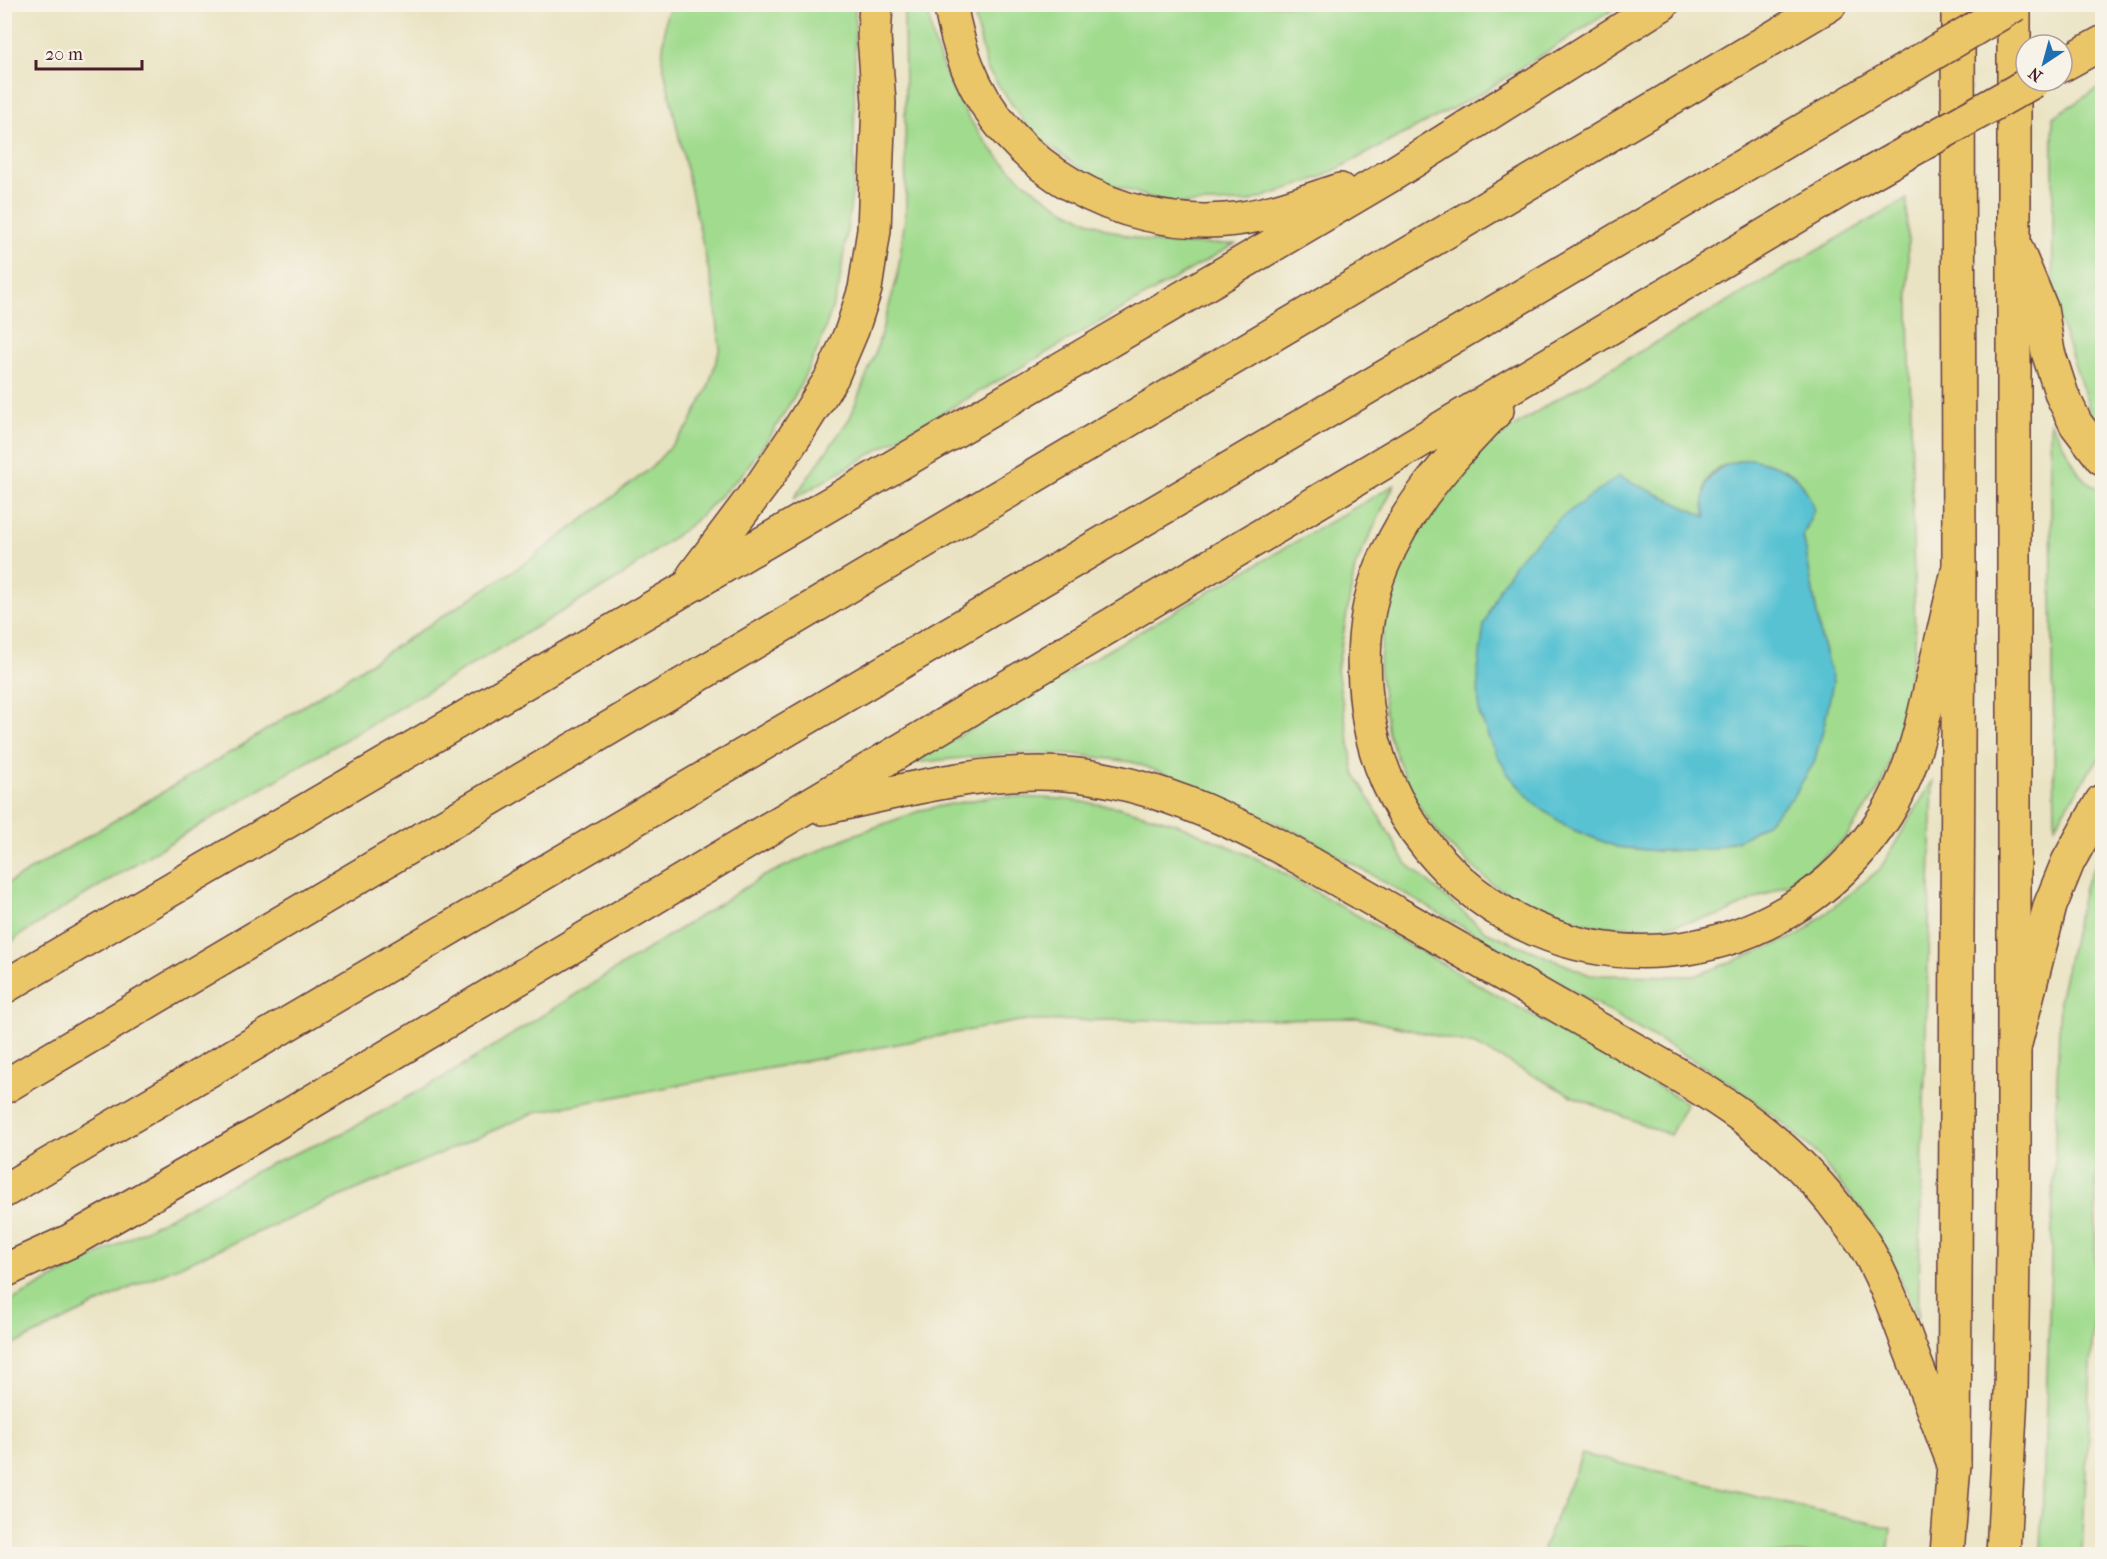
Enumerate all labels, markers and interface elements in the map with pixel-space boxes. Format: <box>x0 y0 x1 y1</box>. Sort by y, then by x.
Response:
scale bar <box>36 33 142 71</box>
north arrow <box>2014 33 2074 93</box>
text: 20 m <box>45 44 83 65</box>
text: N <box>2024 63 2046 86</box>

